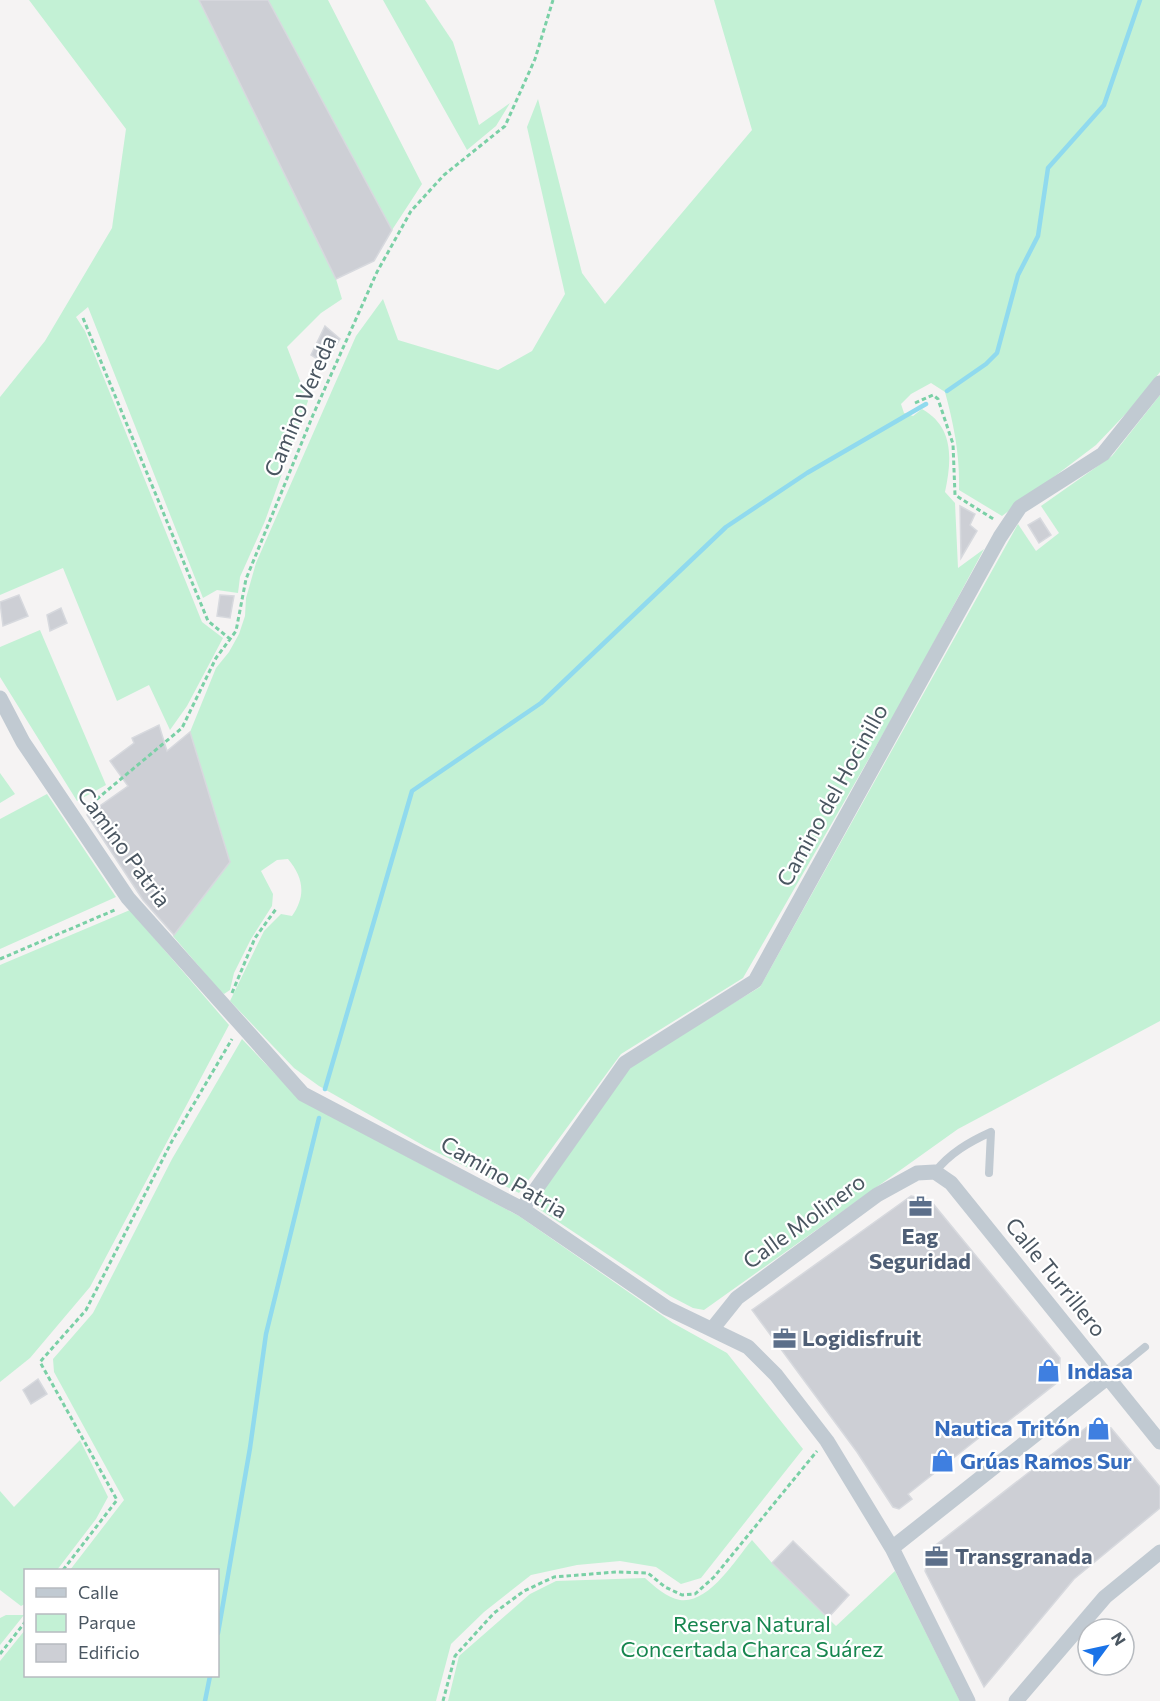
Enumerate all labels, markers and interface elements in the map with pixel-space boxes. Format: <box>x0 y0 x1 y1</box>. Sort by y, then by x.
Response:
street label: Camino Vereda <box>258 331 341 480</box>
street label: Camino del Hocinillo <box>770 699 893 891</box>
street label: Camino Patria <box>72 781 177 912</box>
street label: Camino Patria <box>436 1129 572 1224</box>
street label: Calle Molinero <box>737 1167 870 1274</box>
office icon: Eag Seguridad <box>907 1194 933 1220</box>
street label: Calle Turrillero <box>1000 1212 1113 1342</box>
place label: Eag Seguridad <box>869 1222 971 1274</box>
place label: Logidisfruit <box>802 1324 921 1351</box>
office icon: Logidisfruit <box>771 1325 797 1351</box>
place label: Indasa <box>1067 1357 1133 1384</box>
shop icon: Indasa <box>1036 1358 1062 1384</box>
place label: Nautica Tritón <box>934 1414 1080 1441</box>
shop icon: Nautica Tritón <box>1085 1415 1111 1441</box>
place label: Grúas Ramos Sur <box>960 1447 1132 1474</box>
shop icon: Grúas Ramos Sur <box>929 1448 955 1474</box>
place label: Transgranada <box>955 1542 1093 1569</box>
office icon: Transgranada <box>924 1543 950 1569</box>
legend <box>24 1569 219 1677</box>
text: Calle <box>78 1581 118 1603</box>
park label: Reserva Natural Concertada Charca Suárez <box>621 1610 883 1662</box>
text: Parque <box>78 1611 136 1633</box>
north arrow <box>1076 1617 1136 1677</box>
text: N <box>1108 1628 1130 1649</box>
text: Edificio <box>78 1641 140 1663</box>

